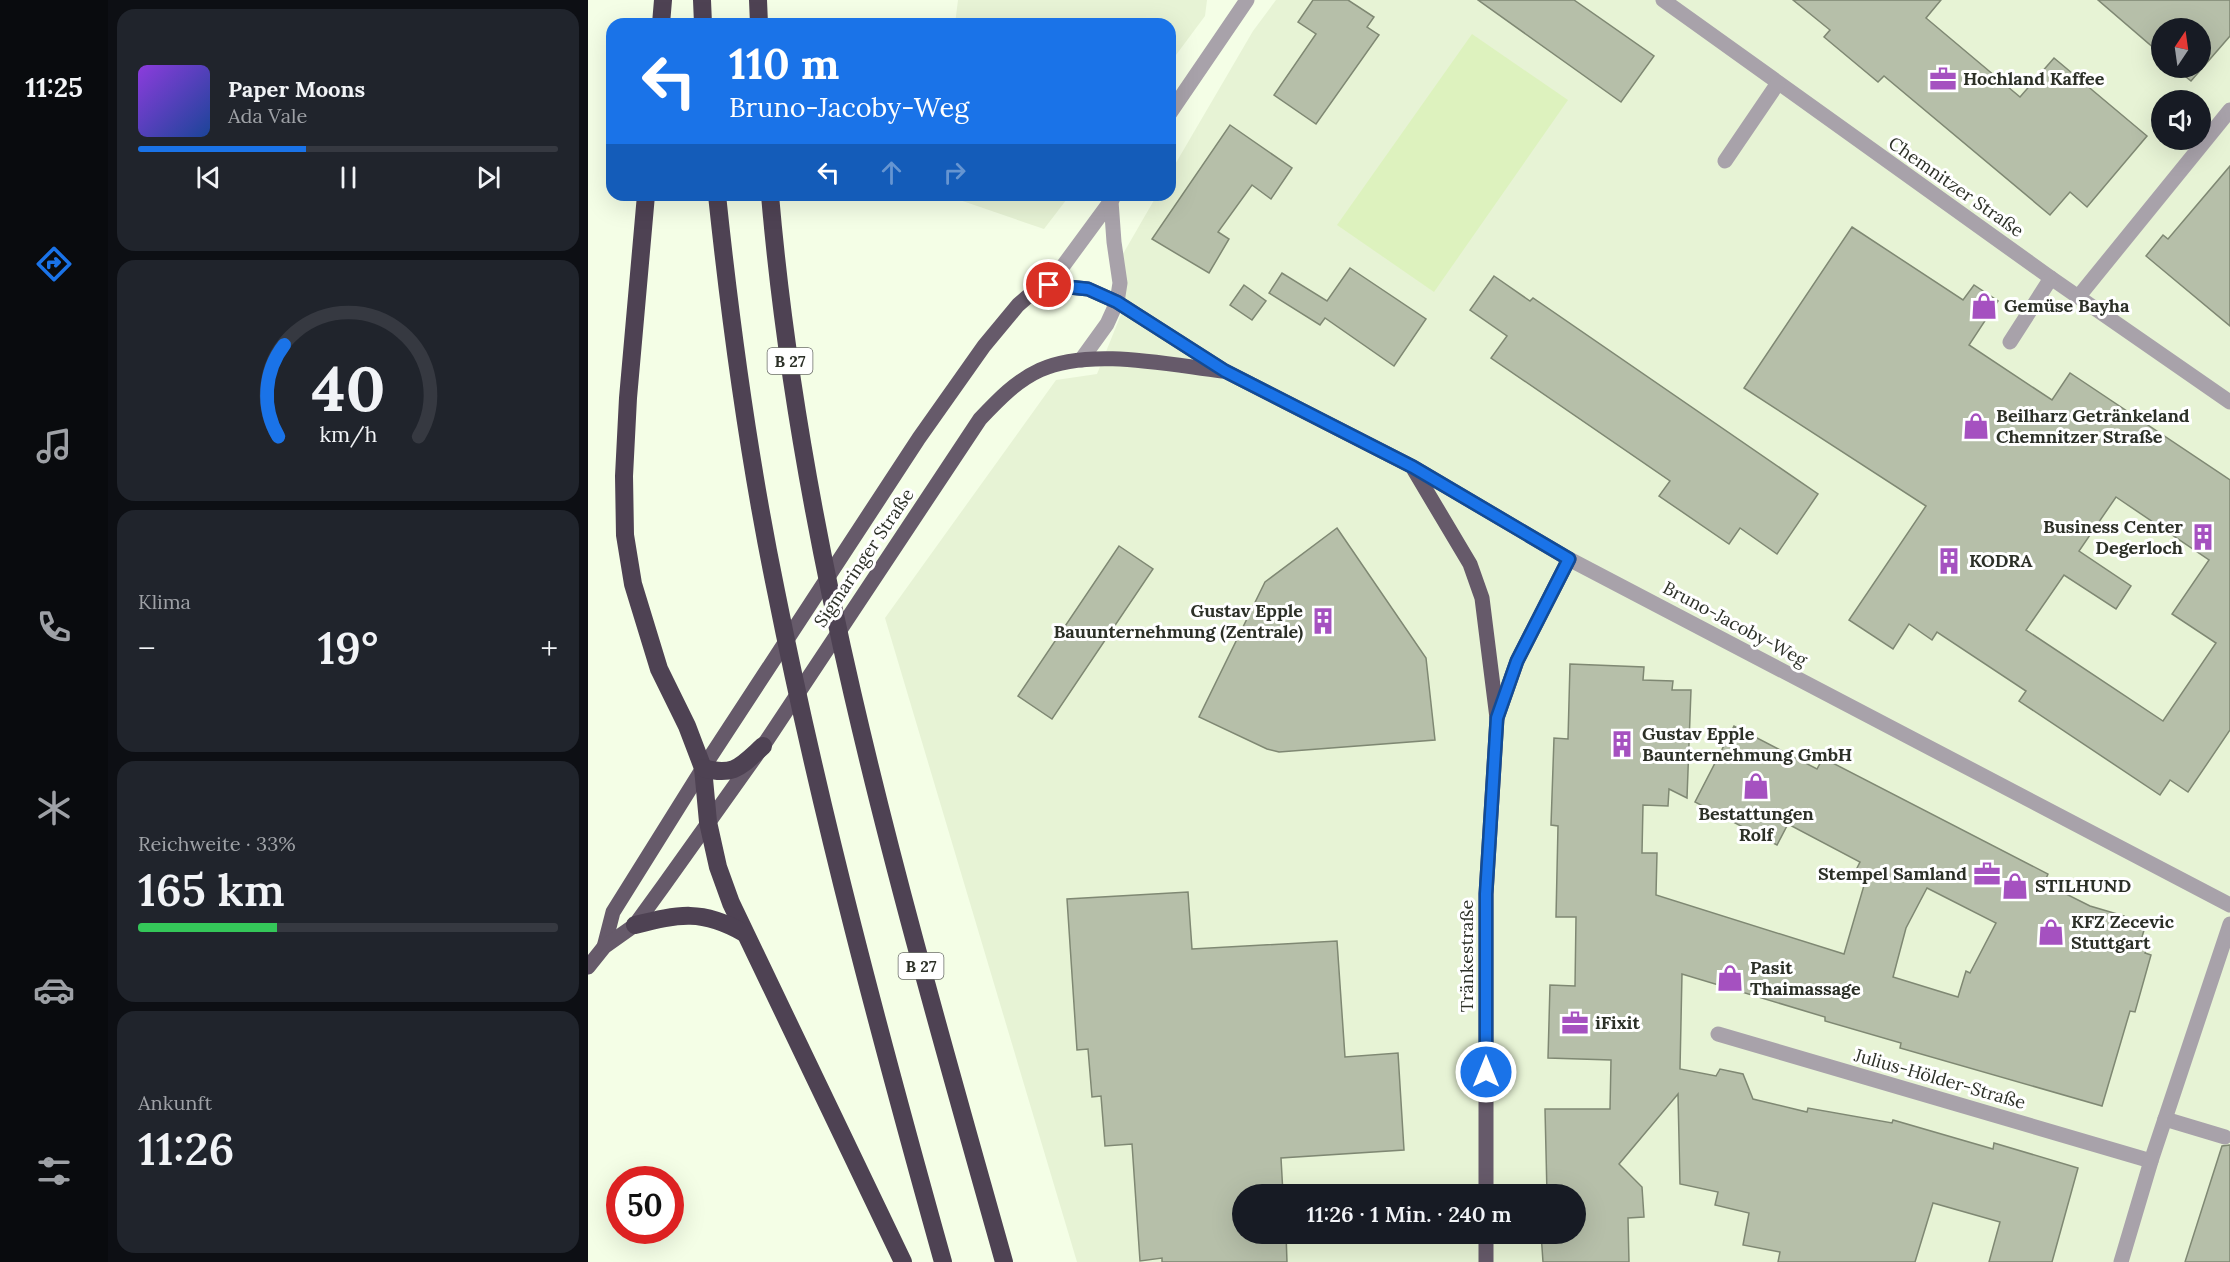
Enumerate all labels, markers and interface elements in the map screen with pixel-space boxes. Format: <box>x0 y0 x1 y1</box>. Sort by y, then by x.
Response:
north arrow <box>2151 18 2211 78</box>
map controls <box>2151 18 2211 150</box>
text: 110 m <box>729 37 840 91</box>
icon: left <box>630 42 708 120</box>
office icon: Hochland Kaffee <box>1928 64 1958 94</box>
place label: Hochland Kaffee <box>1963 67 2105 90</box>
text: 11:25 <box>25 70 83 104</box>
text: Paper Moons <box>228 75 365 103</box>
text: Bruno-Jacoby-Weg <box>729 90 969 124</box>
button: sound <box>2151 90 2211 150</box>
text: Ada Vale <box>228 103 307 128</box>
street label: Chemnitzer Straße <box>1884 131 2029 242</box>
icon: left <box>812 156 845 189</box>
icon: ahead <box>875 156 908 189</box>
icon: right <box>938 156 971 189</box>
icon: previous <box>192 161 225 194</box>
icon: pause <box>332 161 365 194</box>
icon: next <box>472 161 505 194</box>
icon: directions <box>33 243 75 285</box>
pin <box>1023 259 1074 310</box>
icon: arrive <box>1032 268 1065 301</box>
shop icon: Gemüse Bayha <box>1969 291 1999 321</box>
place label: Gemüse Bayha <box>2004 294 2130 317</box>
road number: B 27 <box>768 348 812 374</box>
text: 40 <box>311 349 385 429</box>
place label: Beilharz Getränkeland Chemnitzer Straße <box>1996 404 2190 448</box>
shop icon: Beilharz Getränkeland Chemnitzer Straße <box>1961 411 1991 441</box>
text: km/h <box>319 421 377 449</box>
icon: music <box>33 425 75 467</box>
street label: Sigmaringer Straße <box>809 484 919 632</box>
place label: Business Center Degerloch <box>2043 515 2183 559</box>
building icon: Business Center Degerloch <box>2188 522 2218 552</box>
building icon: KODRA <box>1934 546 1964 576</box>
place label: KODRA <box>1969 549 2033 572</box>
street label: Bruno-Jacoby-Weg <box>1659 576 1812 672</box>
text: Klima <box>138 589 191 614</box>
place label: Gustav Epple Bauunternehmung (Zentrale) <box>1053 599 1303 643</box>
icon: phone <box>33 606 75 648</box>
building icon: Gustav Epple Bauunternehmung (Zentrale) <box>1308 606 1338 636</box>
text: 19° <box>317 619 379 676</box>
text: − <box>138 627 156 669</box>
text: + <box>541 627 558 669</box>
place label: Gustav Epple Baunternehmung GmbH <box>1642 722 1852 766</box>
building icon: Gustav Epple Baunternehmung GmbH <box>1607 729 1637 759</box>
shop icon: Bestattungen Rolf <box>1741 771 1771 801</box>
icon: climate <box>33 787 75 829</box>
place label: Bestattungen Rolf <box>1698 802 1814 846</box>
text: Reichweite · 33% <box>138 831 296 856</box>
office icon: Stempel Samland <box>1972 859 2002 889</box>
text: 165 km <box>138 861 285 918</box>
place label: Stempel Samland <box>1818 862 1967 885</box>
shop icon: STILHUND <box>2000 871 2030 901</box>
place label: STILHUND <box>2035 874 2131 897</box>
street label: Tränkestraße <box>1455 899 1478 1012</box>
place label: KFZ Zecevic Stuttgart <box>2071 910 2175 954</box>
shop icon: KFZ Zecevic Stuttgart <box>2036 917 2066 947</box>
road number: B 27 <box>898 953 944 979</box>
place label: Pasit Thaimassage <box>1750 956 1861 1000</box>
shop icon: Pasit Thaimassage <box>1715 963 1745 993</box>
icon: car <box>33 969 75 1011</box>
office icon: iFixit <box>1560 1008 1590 1038</box>
place label: iFixit <box>1595 1011 1640 1034</box>
position arrow <box>1454 1040 1518 1104</box>
street label: Julius-Hölder-Straße <box>1851 1043 2029 1114</box>
text: Ankunft <box>138 1090 212 1115</box>
text: 11:26 <box>138 1120 234 1177</box>
icon: filters <box>33 1150 75 1192</box>
speed limit sign: 50 <box>606 1166 684 1244</box>
text: 11:26 · 1 Min. · 240 m <box>1306 1200 1512 1228</box>

